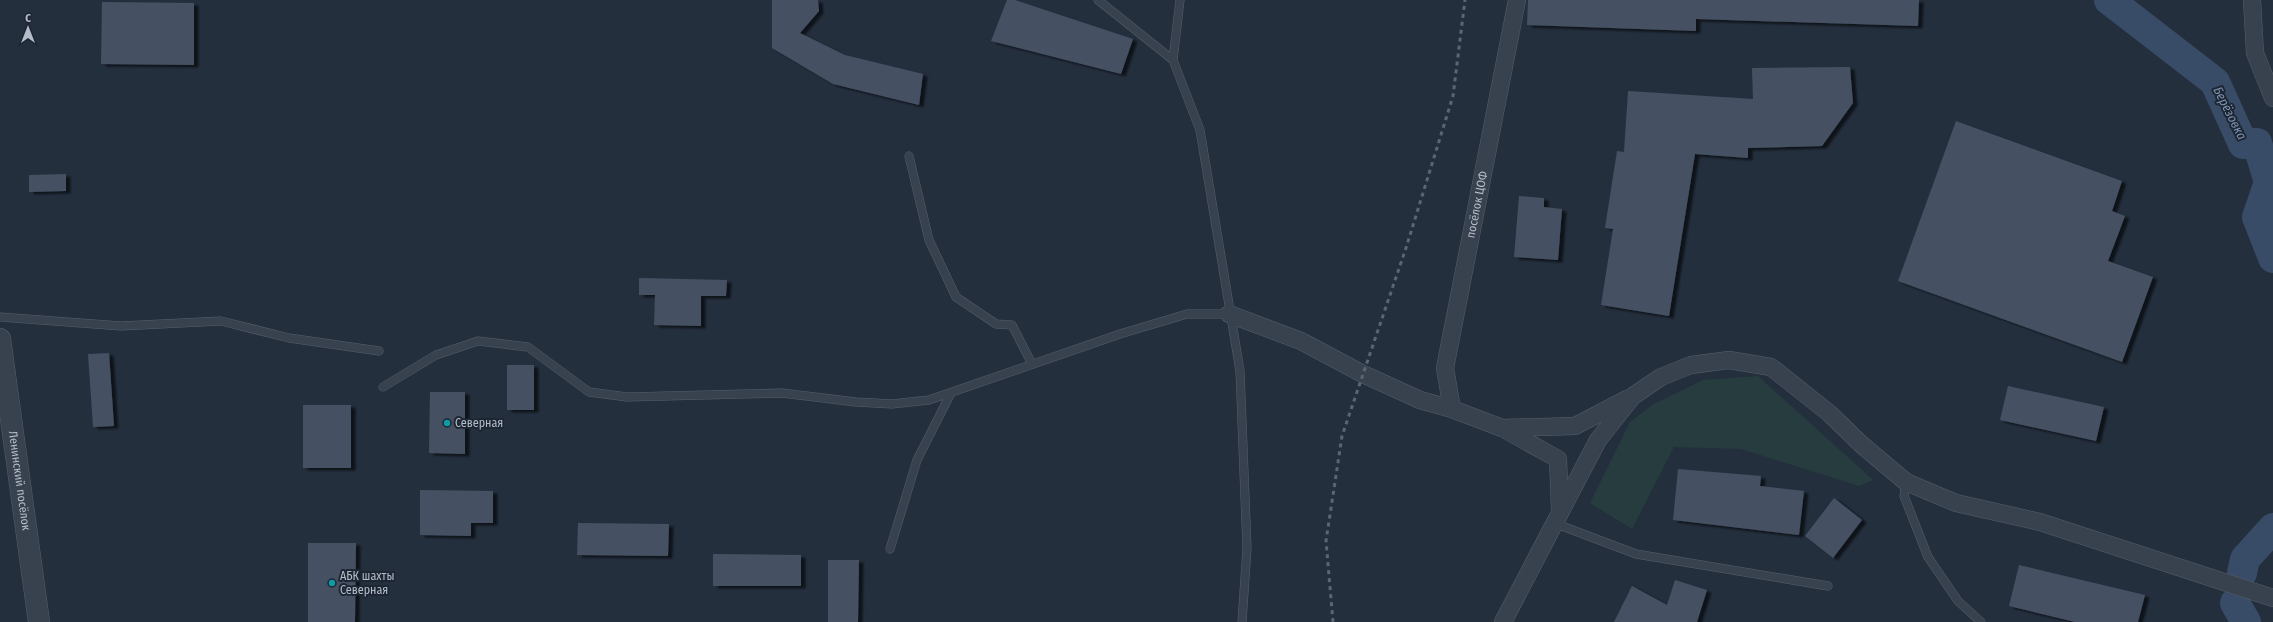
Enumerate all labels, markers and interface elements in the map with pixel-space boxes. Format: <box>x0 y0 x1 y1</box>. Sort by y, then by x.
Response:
north arrow <box>8 8 48 48</box>
text: С <box>25 12 31 25</box>
water label: Берёзовка <box>2210 84 2250 142</box>
street label: посёлок ЦОФ <box>1464 170 1490 239</box>
place label: Северная <box>455 416 503 430</box>
marker: Северная <box>442 418 452 428</box>
street label: Ленинский посёлок <box>6 430 33 532</box>
place label: АБК шахты Северная <box>340 569 394 597</box>
marker: АБК шахты Северная <box>327 578 337 588</box>

